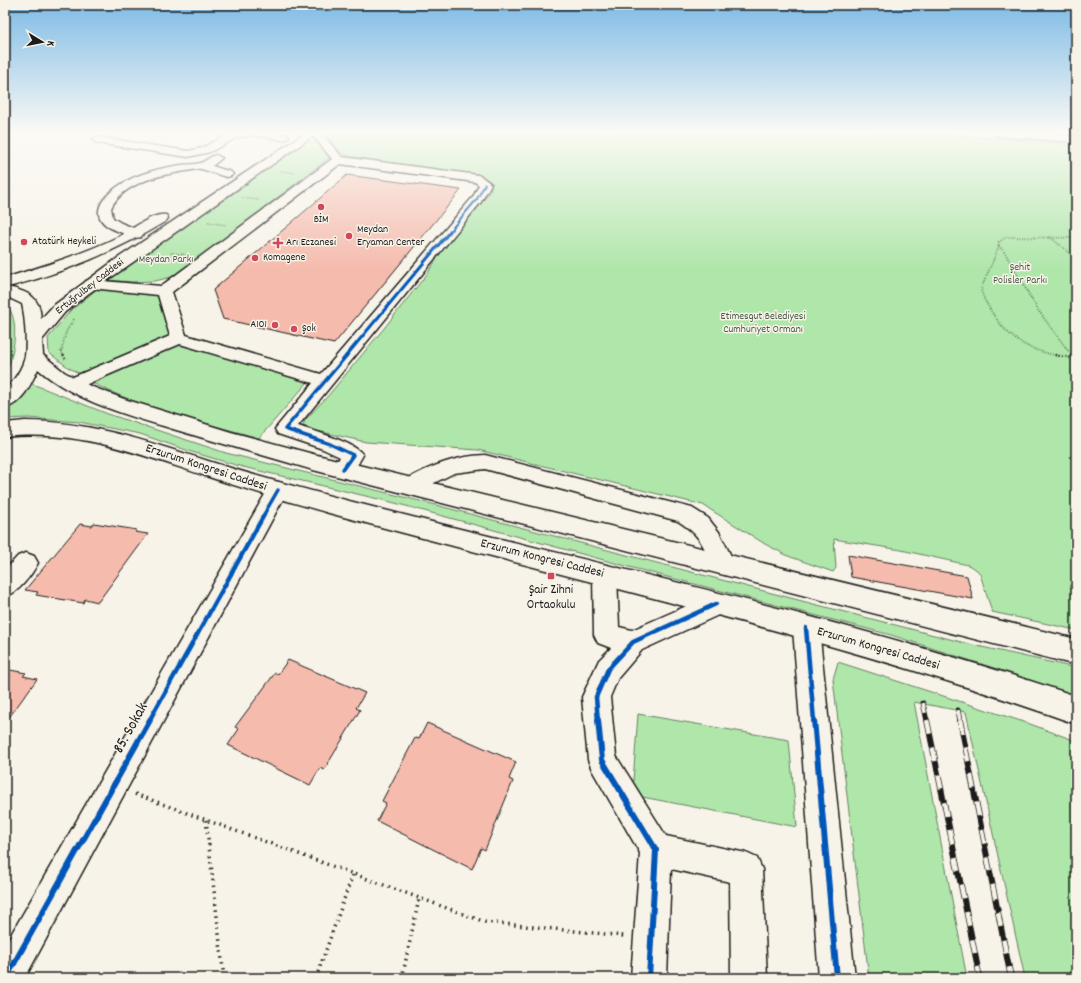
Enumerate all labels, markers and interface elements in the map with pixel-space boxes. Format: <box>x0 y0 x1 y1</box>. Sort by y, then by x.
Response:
north arrow <box>22 22 62 62</box>
text: K <box>42 39 58 47</box>
marker: BİM <box>316 202 326 212</box>
place label: BİM <box>314 212 328 228</box>
place label: Meydan Eryaman Center <box>357 222 425 251</box>
marker: Meydan Eryaman Center <box>344 231 354 241</box>
place label: Atatürk Heykeli <box>32 234 96 250</box>
place label: Arı Eczanesi <box>286 235 336 251</box>
marker: Atatürk Heykeli <box>19 237 29 247</box>
marker: Arı Eczanesi <box>273 238 283 248</box>
place label: Komagene <box>263 250 305 266</box>
park label: Meydan Parkı <box>139 252 193 268</box>
marker: Komagene <box>250 253 260 263</box>
street label: Ertuğrulbey Caddesi <box>52 255 128 319</box>
park label: Şehit Polisler Parkı <box>993 260 1047 289</box>
park label: Etimesgut Belediyesi Cumhuriyet Ormanı <box>721 309 805 338</box>
place label: A101 <box>250 317 267 333</box>
marker: A101 <box>270 320 280 330</box>
place label: Şok <box>302 321 316 337</box>
marker: Şok <box>289 324 299 334</box>
street label: Erzurum Kongresi Caddesi <box>143 439 270 497</box>
street label: Erzurum Kongresi Caddesi <box>478 534 606 584</box>
marker: Şair Zihni Ortaokulu <box>546 571 556 581</box>
place label: Şair Zihni Ortaokulu <box>527 581 575 615</box>
street label: Erzurum Kongresi Caddesi <box>814 622 942 676</box>
street label: 85. Sokak <box>108 698 154 758</box>

